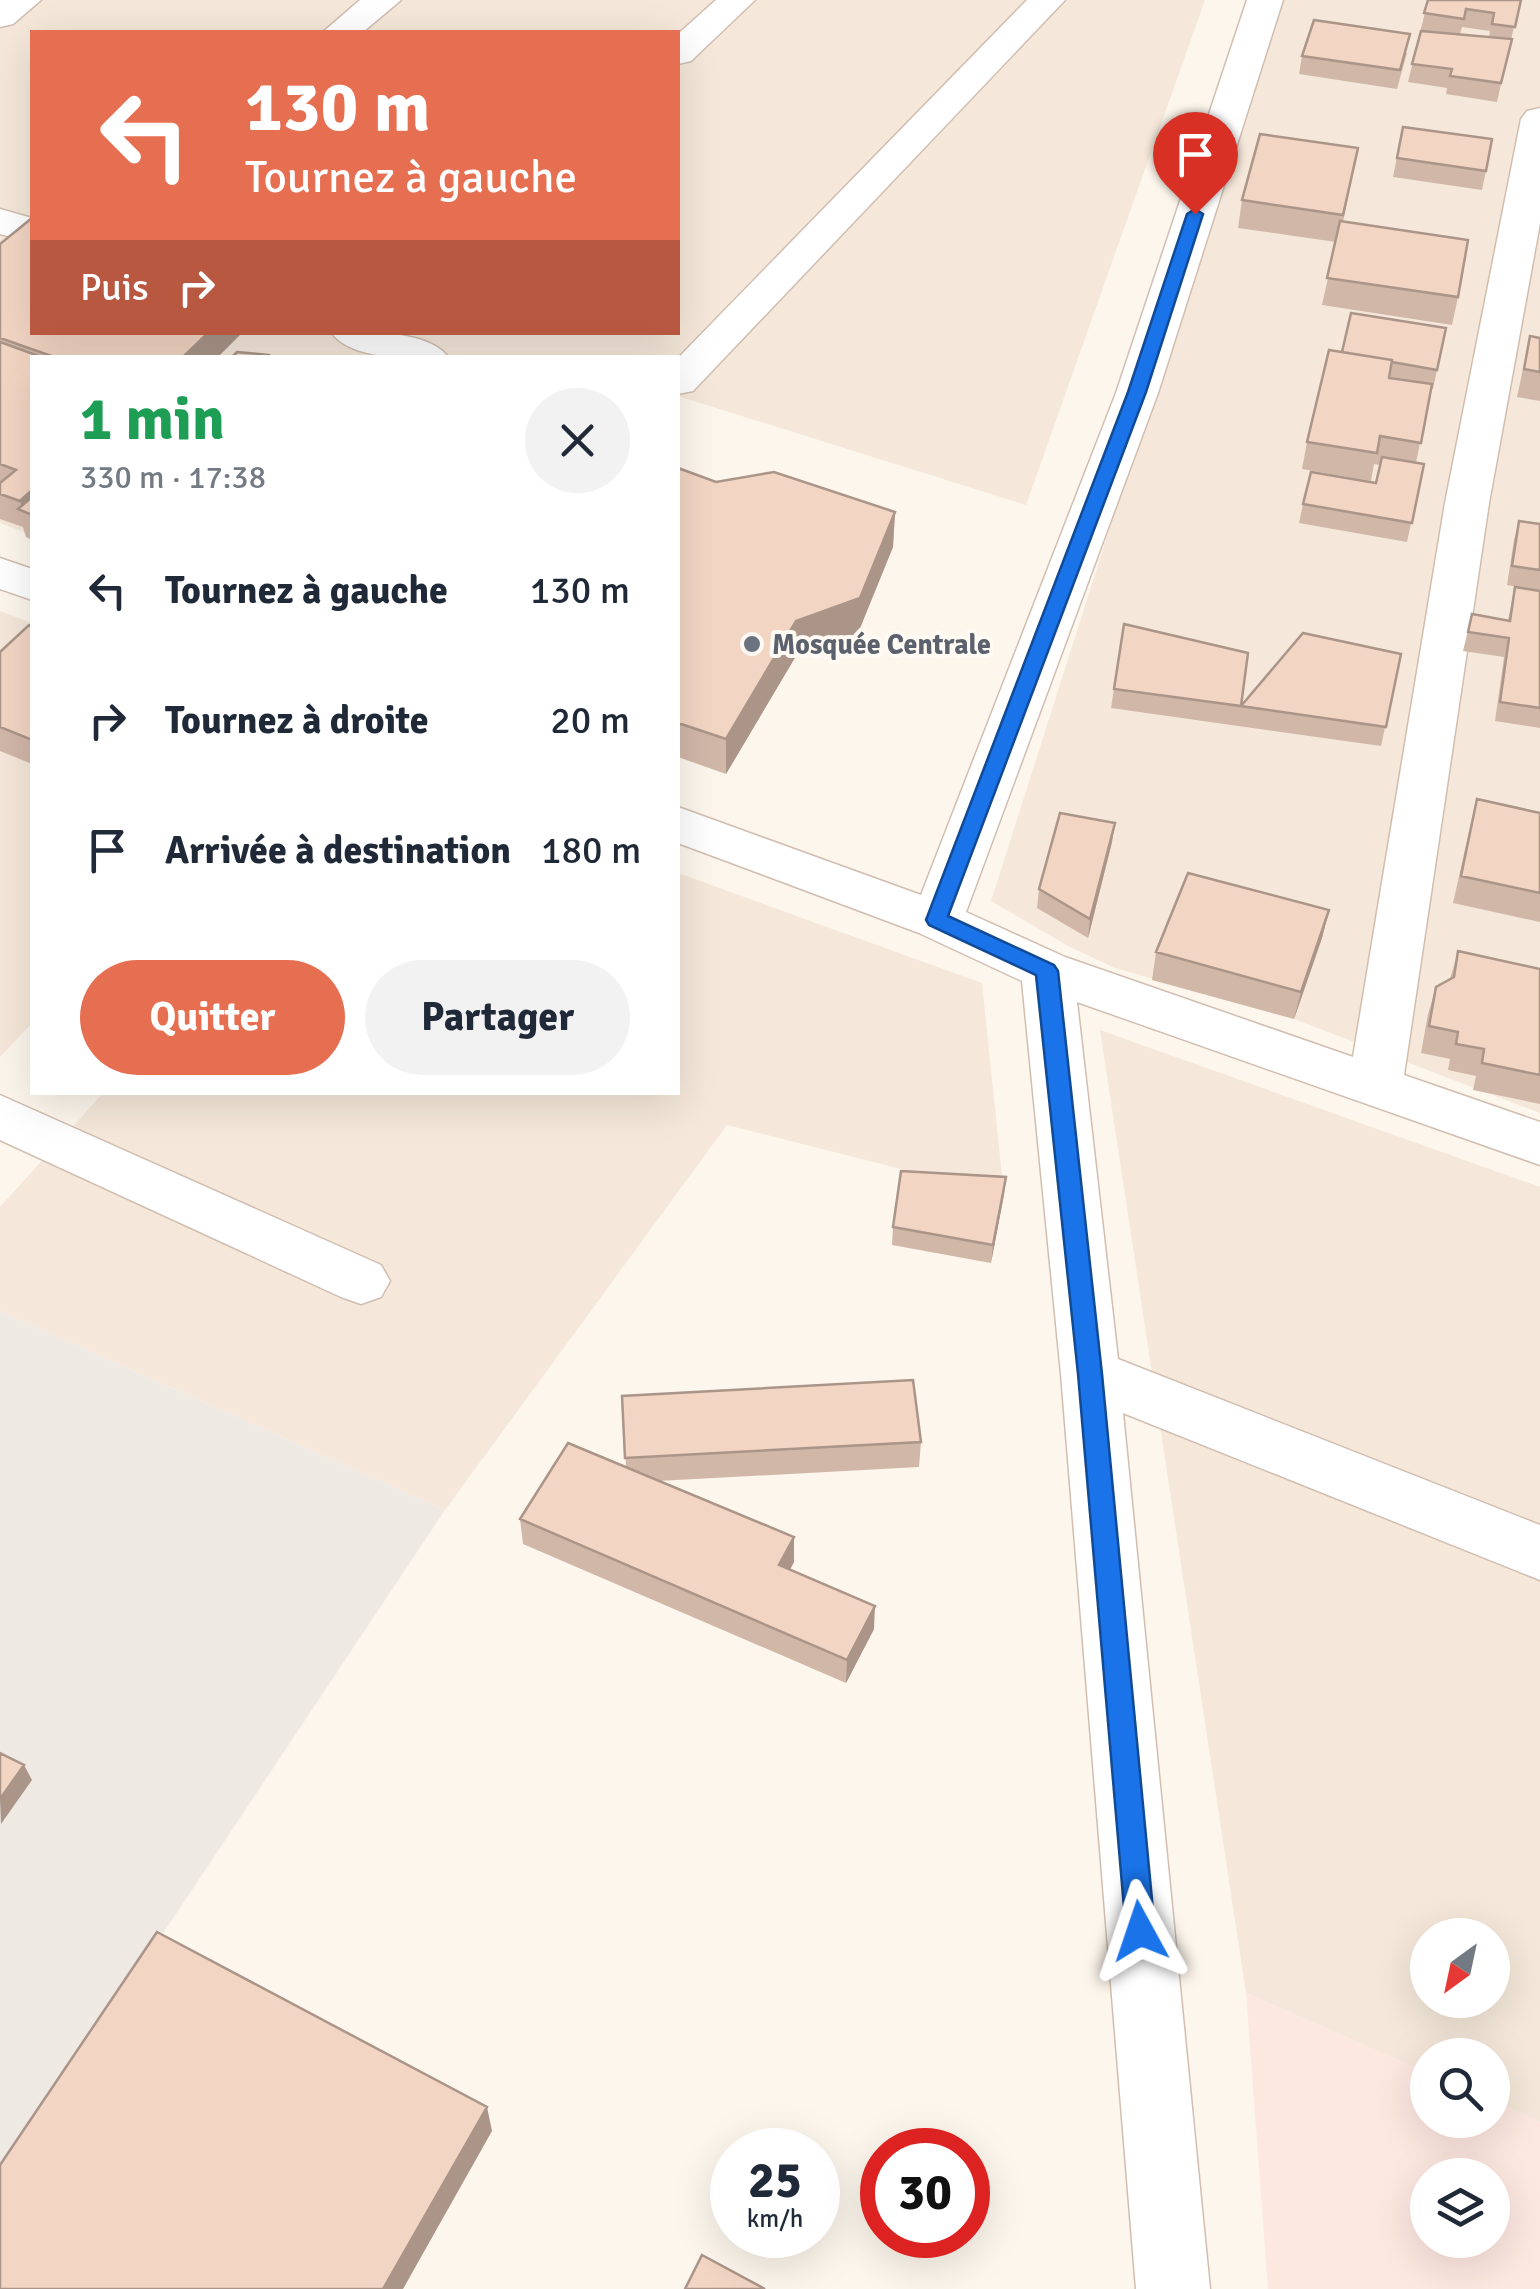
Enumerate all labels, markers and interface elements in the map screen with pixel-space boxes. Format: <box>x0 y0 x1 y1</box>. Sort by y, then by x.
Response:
text: 130 m <box>245 64 430 150</box>
icon: left <box>80 70 210 200</box>
pin <box>1153 112 1238 215</box>
icon: arrive <box>1168 127 1223 182</box>
text: Tournez à gauche <box>245 150 577 205</box>
icon: right <box>169 260 224 315</box>
text: Puis <box>80 264 149 311</box>
text: 1 min <box>80 383 225 457</box>
button: close <box>525 388 630 493</box>
text: 330 m · 17:38 <box>80 458 266 497</box>
icon: left <box>80 563 135 618</box>
text: Tournez à gauche <box>165 567 448 614</box>
text: 130 m <box>530 567 630 614</box>
place label: Mosquée Centrale <box>772 628 991 662</box>
marker: Mosquée Centrale <box>741 633 763 655</box>
icon: right <box>80 693 135 748</box>
text: Tournez à droite <box>165 697 429 744</box>
text: 20 m <box>550 697 630 744</box>
icon: arrive <box>80 823 135 878</box>
text: Arrivée à destination <box>165 827 511 874</box>
text: 180 m <box>541 827 641 874</box>
button: Quitter <box>80 960 345 1075</box>
button: Partager <box>365 960 630 1075</box>
position arrow <box>1088 1879 1192 1983</box>
north arrow <box>1410 1918 1510 2018</box>
map controls <box>1410 1918 1510 2258</box>
button: search <box>1410 2038 1510 2138</box>
speed limit sign: 30 <box>860 2128 990 2258</box>
text: 25 <box>748 2150 802 2212</box>
button: layers <box>1410 2158 1510 2258</box>
text: km/h <box>747 2203 803 2234</box>

